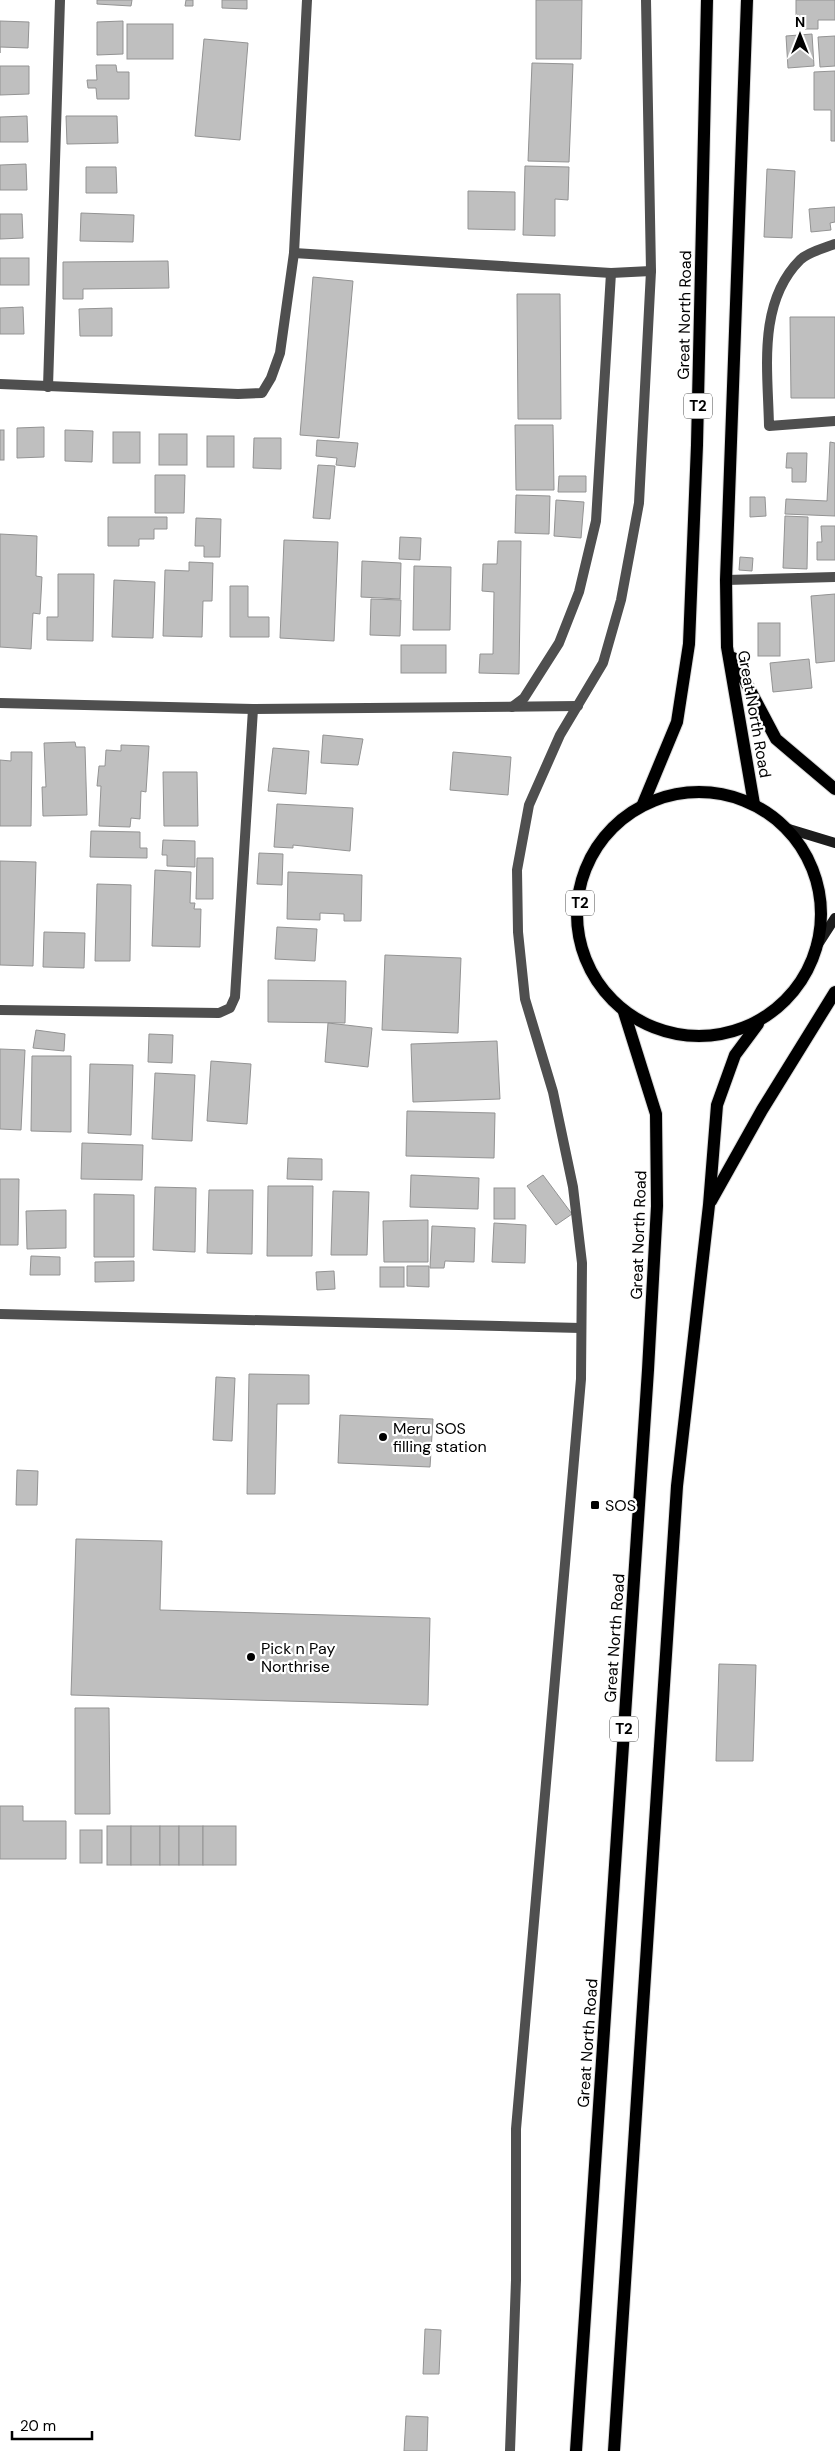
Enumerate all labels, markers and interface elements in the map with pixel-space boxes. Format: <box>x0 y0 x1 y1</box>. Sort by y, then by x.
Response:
north arrow <box>775 10 825 60</box>
text: N <box>795 13 805 31</box>
street label: Great North Road <box>673 250 696 380</box>
road number: T2 <box>684 394 712 418</box>
street label: Great North Road <box>733 649 776 780</box>
road number: T2 <box>566 890 594 916</box>
street label: Great North Road <box>626 1170 651 1300</box>
place label: Meru SOS filling station <box>393 1418 487 1457</box>
marker: Meru SOS filling station <box>377 1431 389 1443</box>
place label: SOS <box>605 1495 636 1516</box>
marker: SOS <box>589 1499 601 1511</box>
street label: Great North Road <box>600 1573 629 1703</box>
place label: Pick n Pay Northrise <box>261 1638 335 1677</box>
marker: Pick n Pay Northrise <box>245 1651 257 1663</box>
road number: T2 <box>610 1716 638 1742</box>
street label: Great North Road <box>573 1978 602 2108</box>
scale bar <box>12 2408 92 2440</box>
text: 20 m <box>20 2416 56 2436</box>

